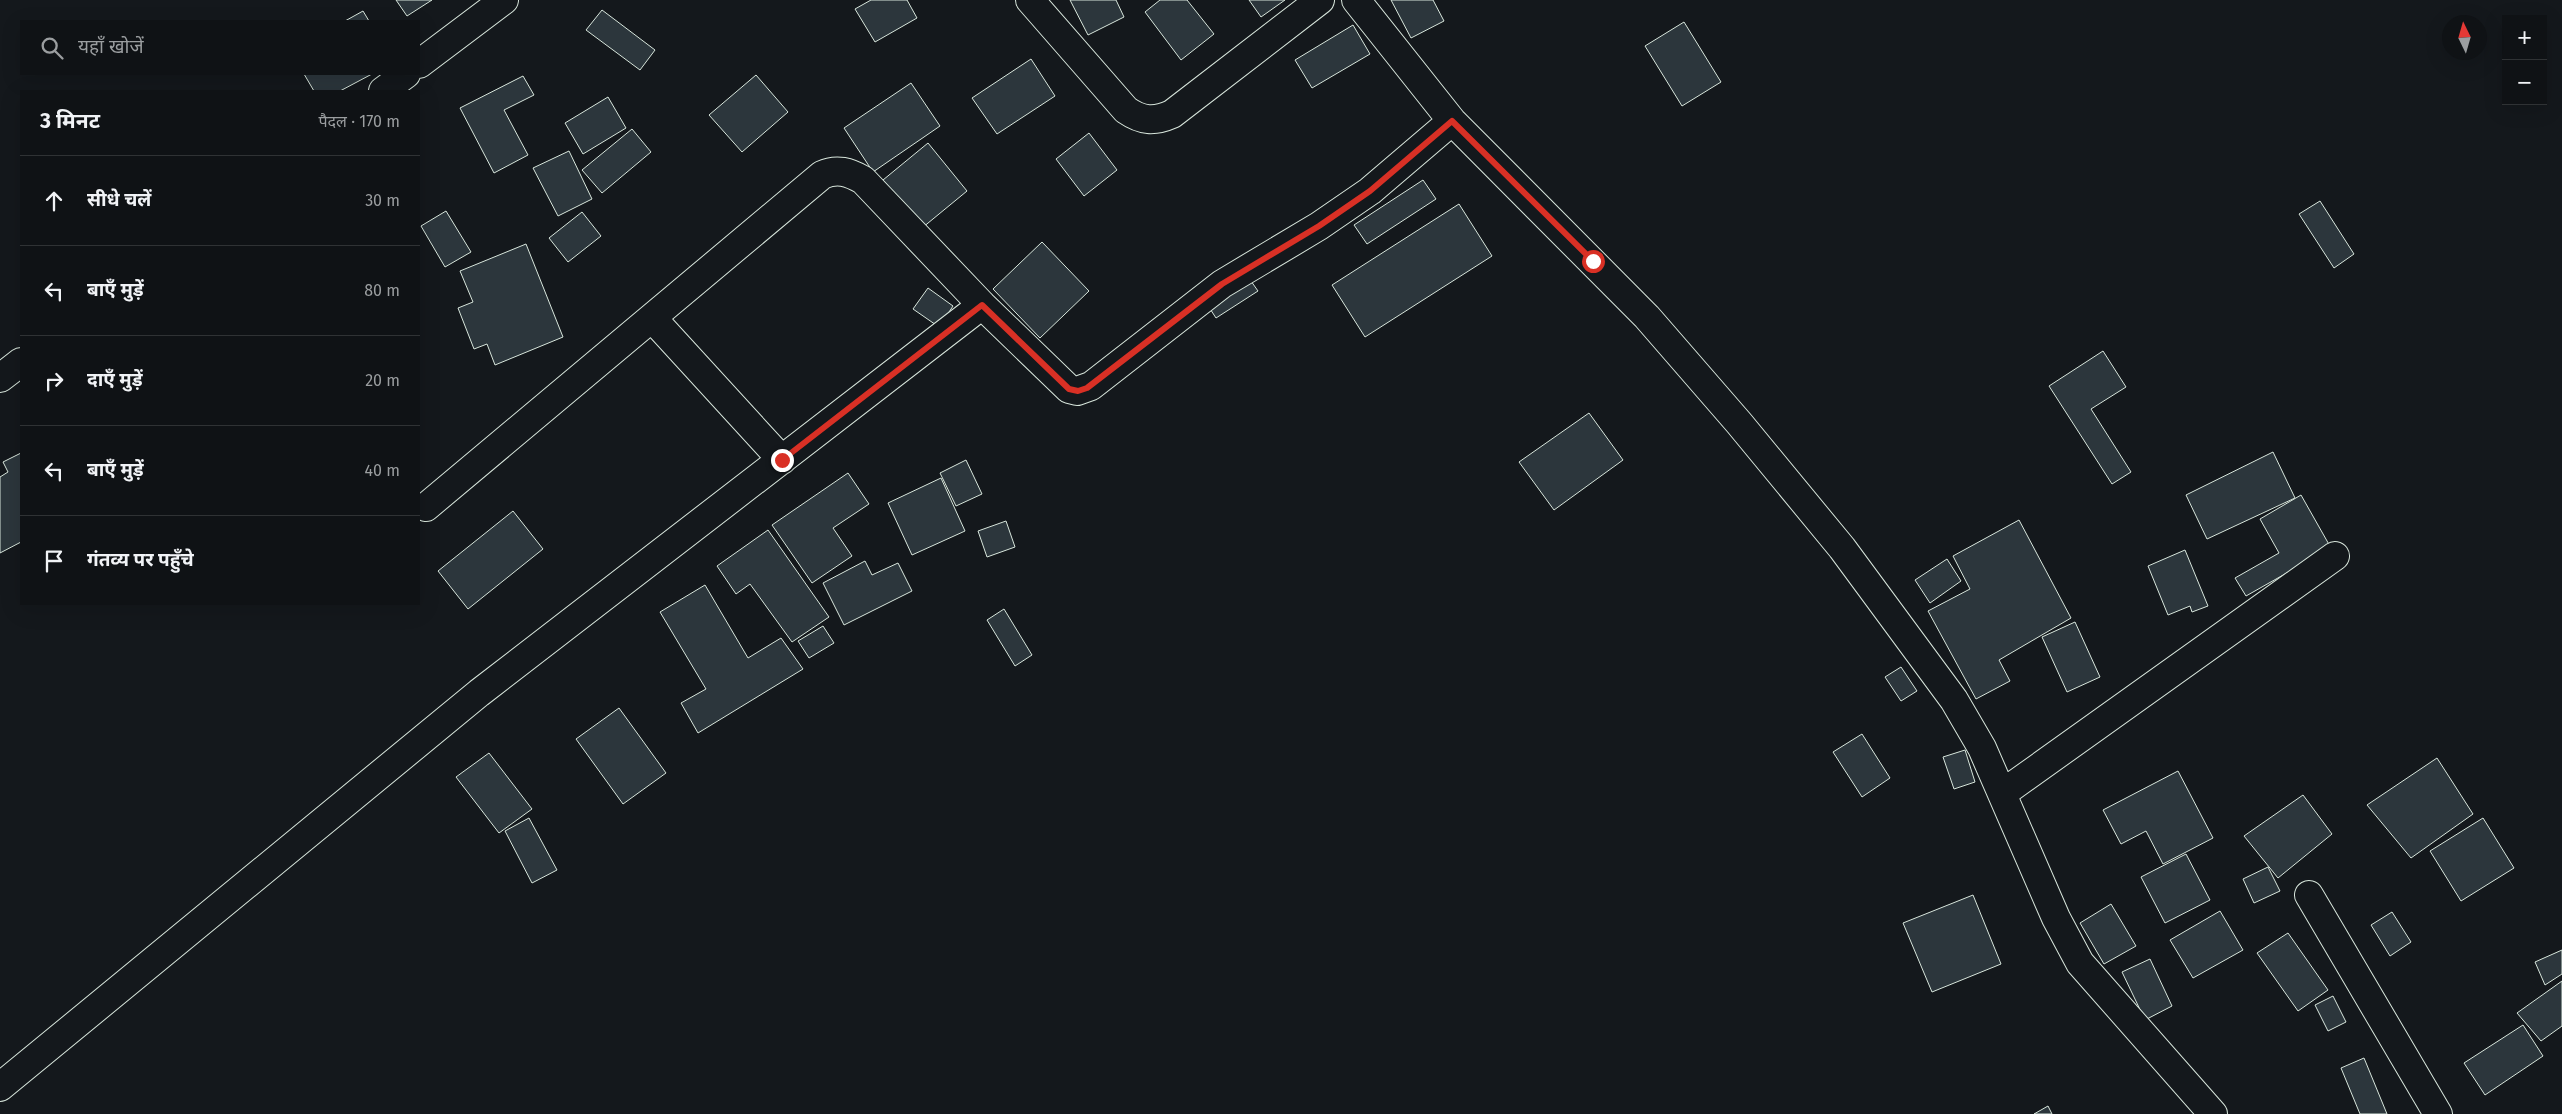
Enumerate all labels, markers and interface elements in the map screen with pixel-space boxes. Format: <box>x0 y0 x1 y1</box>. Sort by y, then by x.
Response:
north arrow <box>2442 15 2487 60</box>
map controls <box>2502 15 2547 105</box>
button: + <box>2502 15 2547 60</box>
search box <box>20 20 420 75</box>
icon: search <box>38 34 66 62</box>
text: यहाँ खोजें <box>78 35 144 58</box>
button: − <box>2502 60 2547 105</box>
text: 3 मिनट <box>40 108 100 134</box>
text: पैदल · 170 m <box>319 112 400 131</box>
icon: ahead <box>40 187 68 215</box>
text: सीधे चलें <box>87 188 151 211</box>
text: 30 m <box>365 191 400 210</box>
route start <box>1582 250 1605 273</box>
icon: left <box>40 277 68 305</box>
text: बाएँ मुड़ें <box>87 278 144 301</box>
text: 80 m <box>364 281 400 300</box>
icon: right <box>40 367 68 395</box>
text: दाएँ मुड़ें <box>87 368 143 391</box>
text: 20 m <box>365 371 400 390</box>
route end <box>771 449 794 472</box>
icon: left <box>40 457 68 485</box>
text: बाएँ मुड़ें <box>87 458 144 481</box>
text: 40 m <box>365 461 400 480</box>
icon: arrive <box>40 547 68 575</box>
text: गंतव्य पर पहुँचे <box>87 548 194 571</box>

